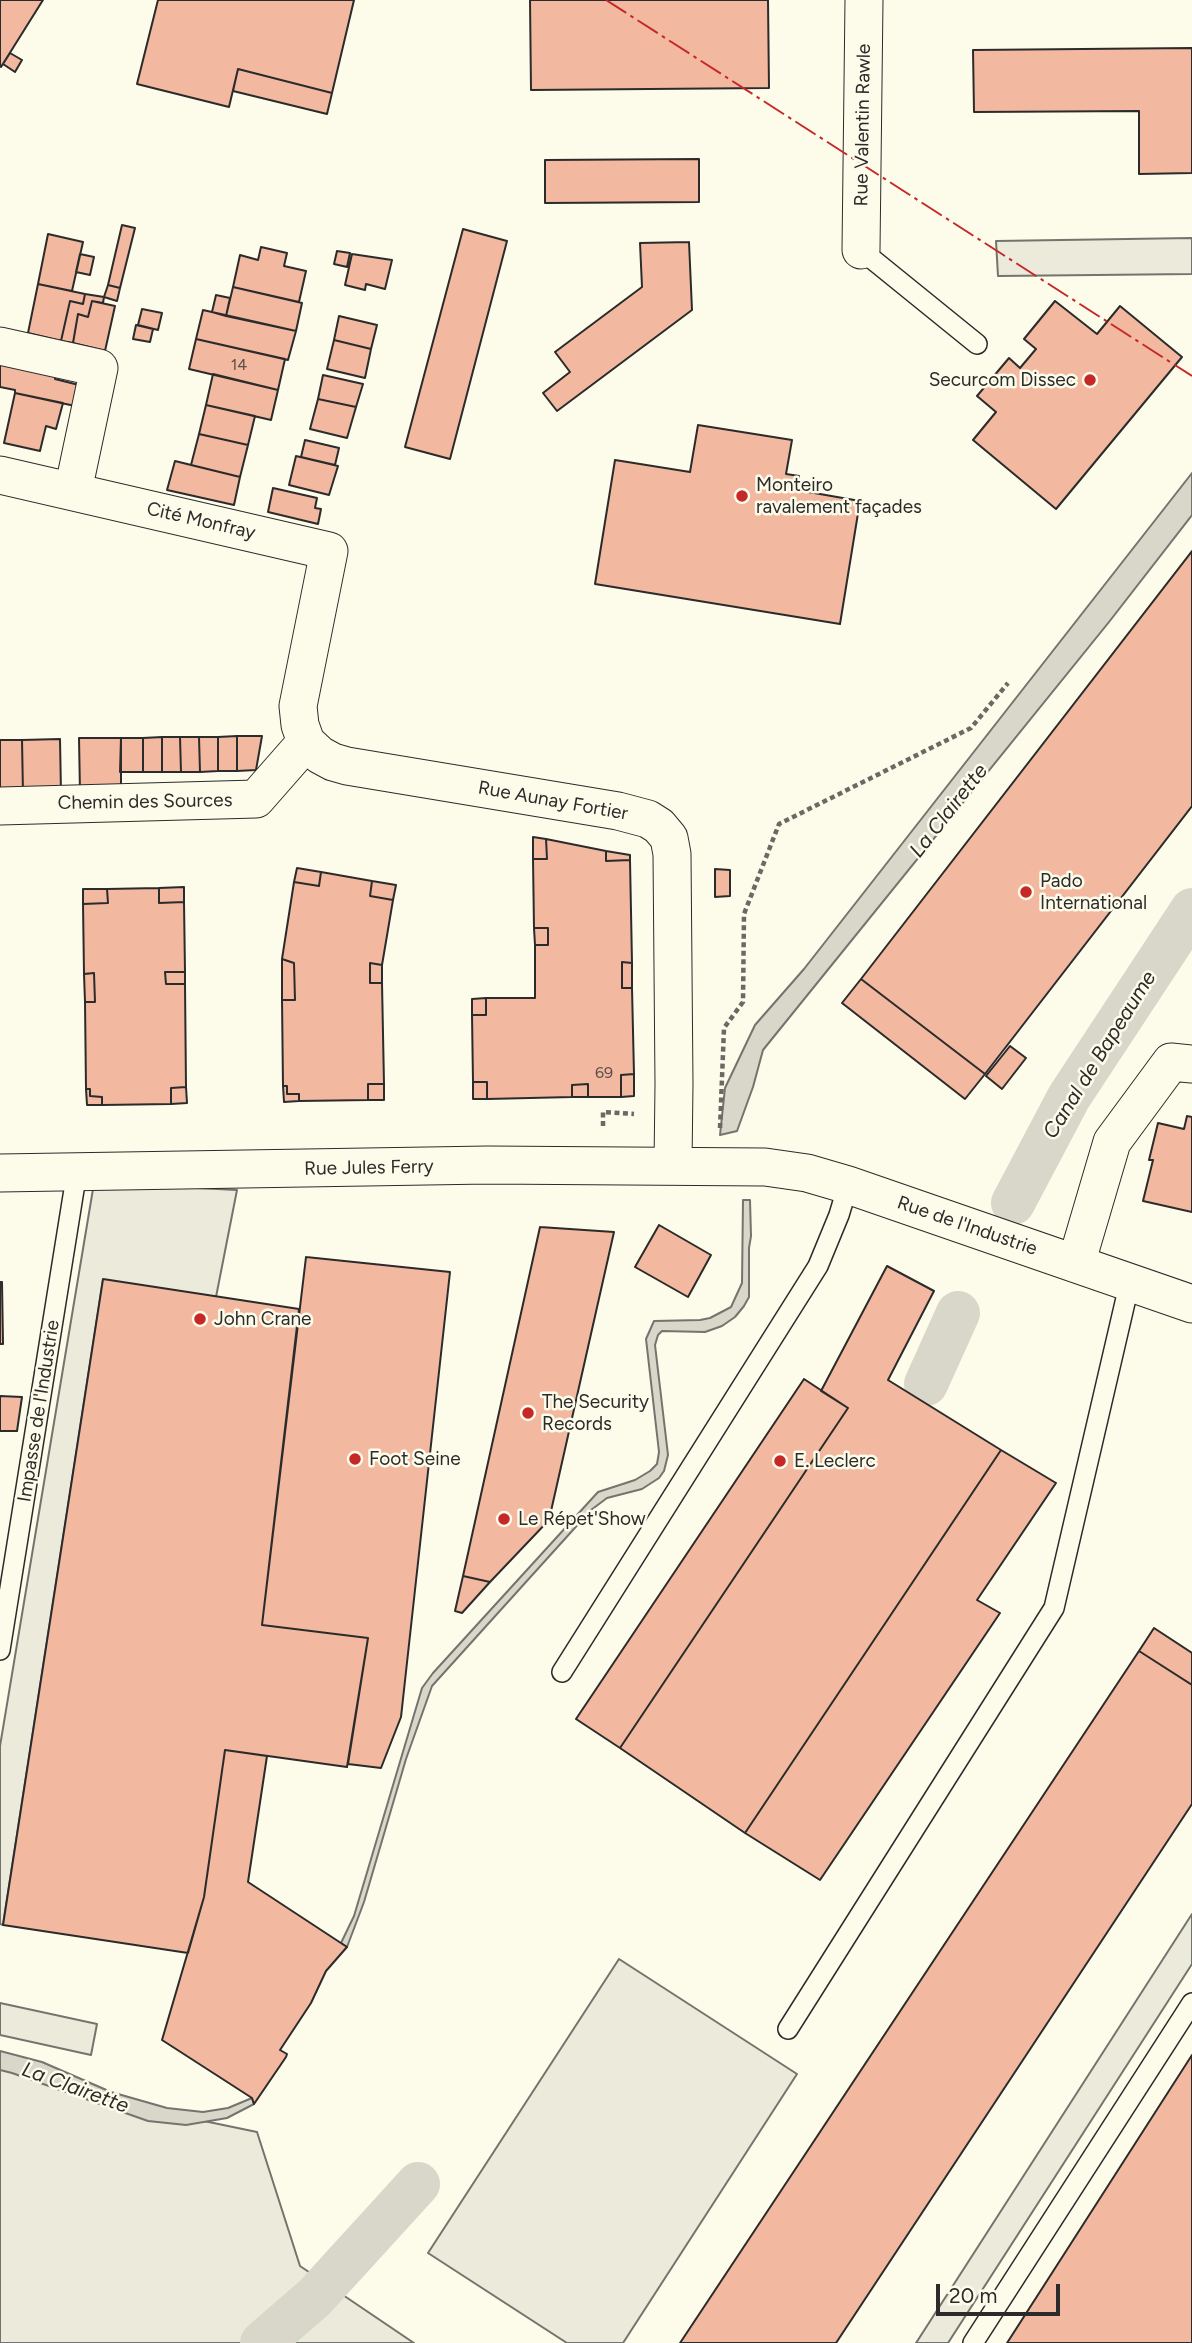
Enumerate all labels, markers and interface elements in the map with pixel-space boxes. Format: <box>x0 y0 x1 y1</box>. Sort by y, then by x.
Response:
street label: Rue Valentin Rawle <box>850 44 876 206</box>
house number: 14 <box>231 355 247 375</box>
place label: Securcom Dissec <box>929 369 1076 391</box>
marker: Securcom Dissec <box>1082 372 1098 388</box>
place label: Monteiro ravalement façades <box>756 474 922 518</box>
marker: Monteiro ravalement façades <box>734 488 750 504</box>
street label: Cité Monfray <box>144 497 258 545</box>
water label: La Clairette <box>905 759 993 863</box>
street label: Rue Aunay Fortier <box>476 777 630 825</box>
street label: Chemin des Sources <box>57 789 233 815</box>
place label: Pado International <box>1040 870 1147 914</box>
marker: Pado International <box>1018 884 1034 900</box>
water label: Canal de Bapeaume <box>1038 967 1162 1143</box>
house number: 69 <box>595 1063 613 1083</box>
street label: Rue Jules Ferry <box>304 1155 434 1181</box>
street label: Rue de l'Industrie <box>894 1191 1040 1261</box>
place label: John Crane <box>214 1308 311 1330</box>
marker: John Crane <box>192 1311 208 1327</box>
street label: Impasse de l'Industrie <box>13 1318 65 1504</box>
place label: The Security Records <box>542 1391 649 1435</box>
marker: The Security Records <box>520 1405 536 1421</box>
place label: Foot Seine <box>369 1448 461 1470</box>
place label: E. Leclerc <box>794 1450 876 1472</box>
marker: Foot Seine <box>347 1451 363 1467</box>
marker: E. Leclerc <box>772 1453 788 1469</box>
place label: Le Répet'Show <box>518 1508 646 1530</box>
marker: Le Répet'Show <box>496 1511 512 1527</box>
water label: La Clairette <box>18 2057 132 2119</box>
scale bar <box>940 2270 1064 2314</box>
text: 20 m <box>949 2283 997 2308</box>

